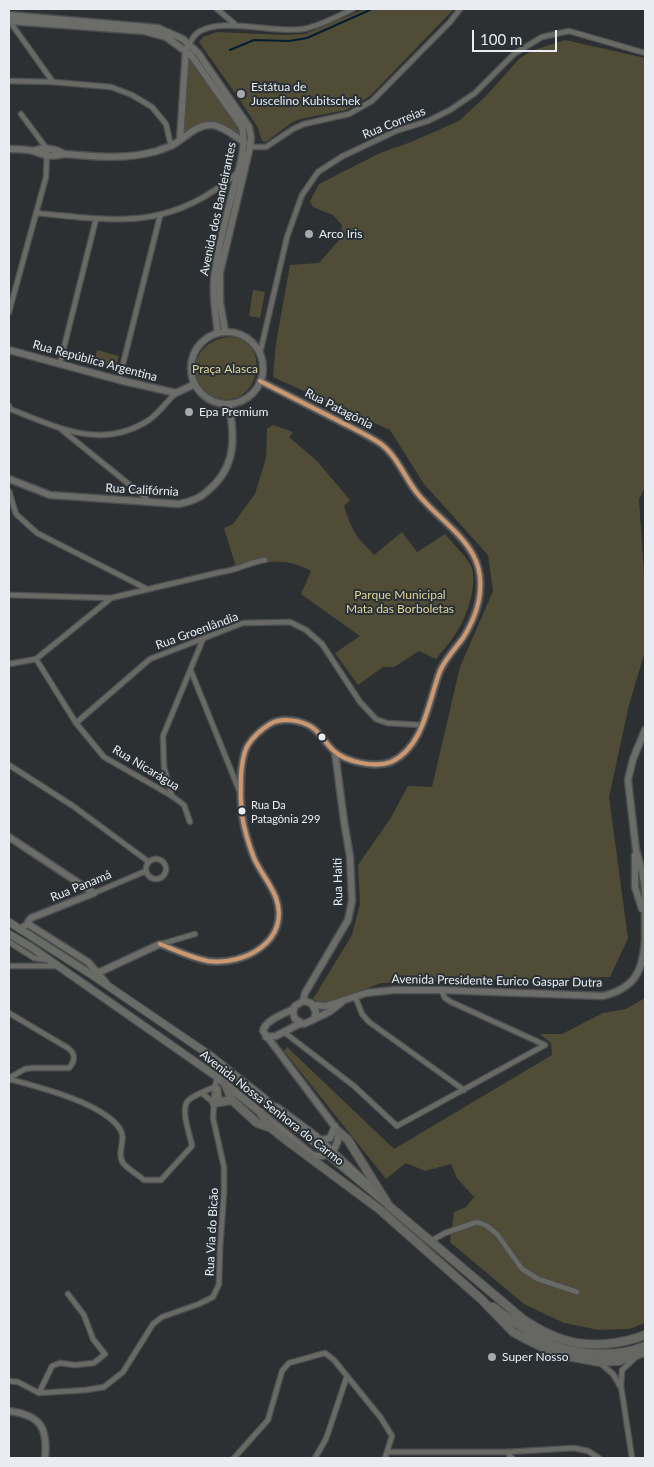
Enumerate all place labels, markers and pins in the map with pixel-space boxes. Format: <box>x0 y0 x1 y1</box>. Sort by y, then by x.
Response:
place label: Estátua de Juscelino Kubitschek <box>251 80 360 108</box>
marker: Estátua de Juscelino Kubitschek <box>235 88 247 100</box>
place label: Arco Iris <box>319 227 362 241</box>
marker: Arco Iris <box>303 228 315 240</box>
place label: Epa Premium <box>199 405 268 419</box>
marker: Epa Premium <box>183 406 195 418</box>
unlabelled marker <box>317 732 327 742</box>
place label: Rua Da Patagônia 299 <box>251 798 320 824</box>
marker: Rua Da Patagônia 299 <box>237 806 247 816</box>
place label: Super Nosso <box>502 1350 569 1364</box>
marker: Super Nosso <box>486 1351 498 1363</box>

